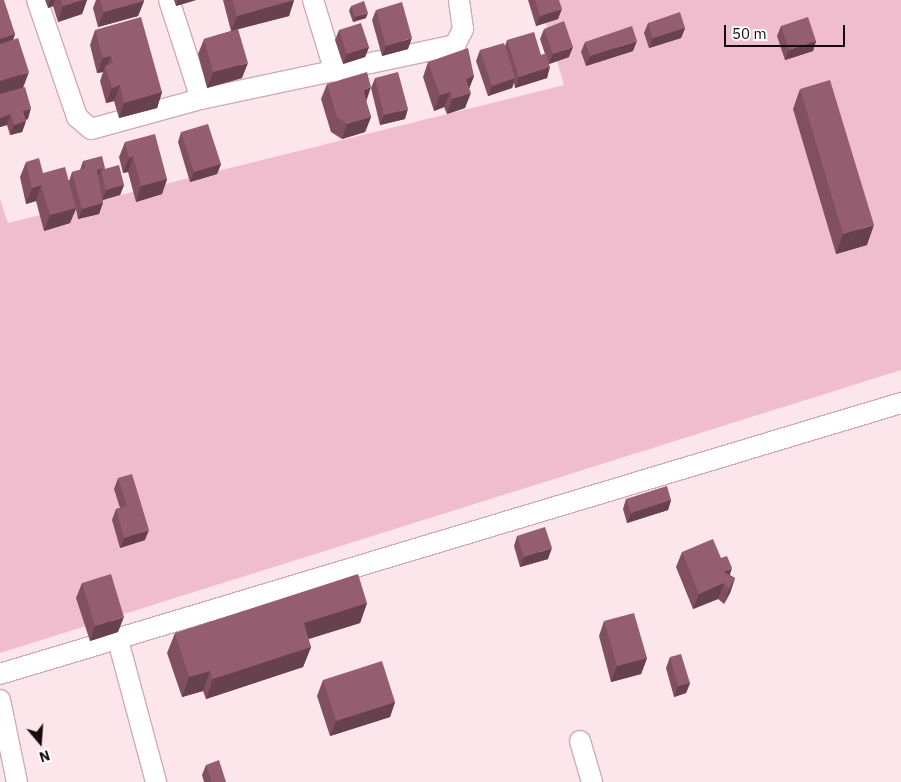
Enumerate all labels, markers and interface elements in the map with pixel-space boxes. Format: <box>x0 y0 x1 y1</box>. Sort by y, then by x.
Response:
scale bar <box>726 15 847 47</box>
text: 50 m <box>732 24 767 43</box>
north arrow <box>15 717 65 767</box>
text: N <box>37 746 52 766</box>

